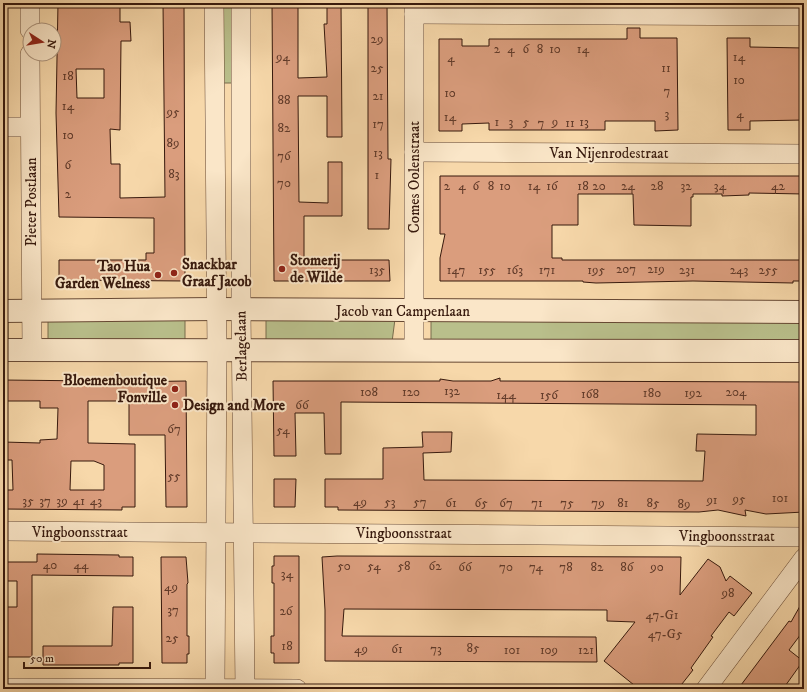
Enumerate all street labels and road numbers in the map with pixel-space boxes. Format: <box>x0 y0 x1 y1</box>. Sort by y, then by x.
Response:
street label: Comes Oolenstraat <box>405 121 424 233</box>
street label: Van Nijenrodestraat <box>549 144 669 163</box>
street label: Pieter Postlaan <box>22 157 41 247</box>
street label: Jacob van Campenlaan <box>334 302 470 321</box>
street label: Berlagelaan <box>231 310 252 381</box>
street label: Vingboonsstraat <box>31 523 128 542</box>
street label: Vingboonsstraat <box>355 524 452 543</box>
street label: Vingboonsstraat <box>678 527 775 546</box>

